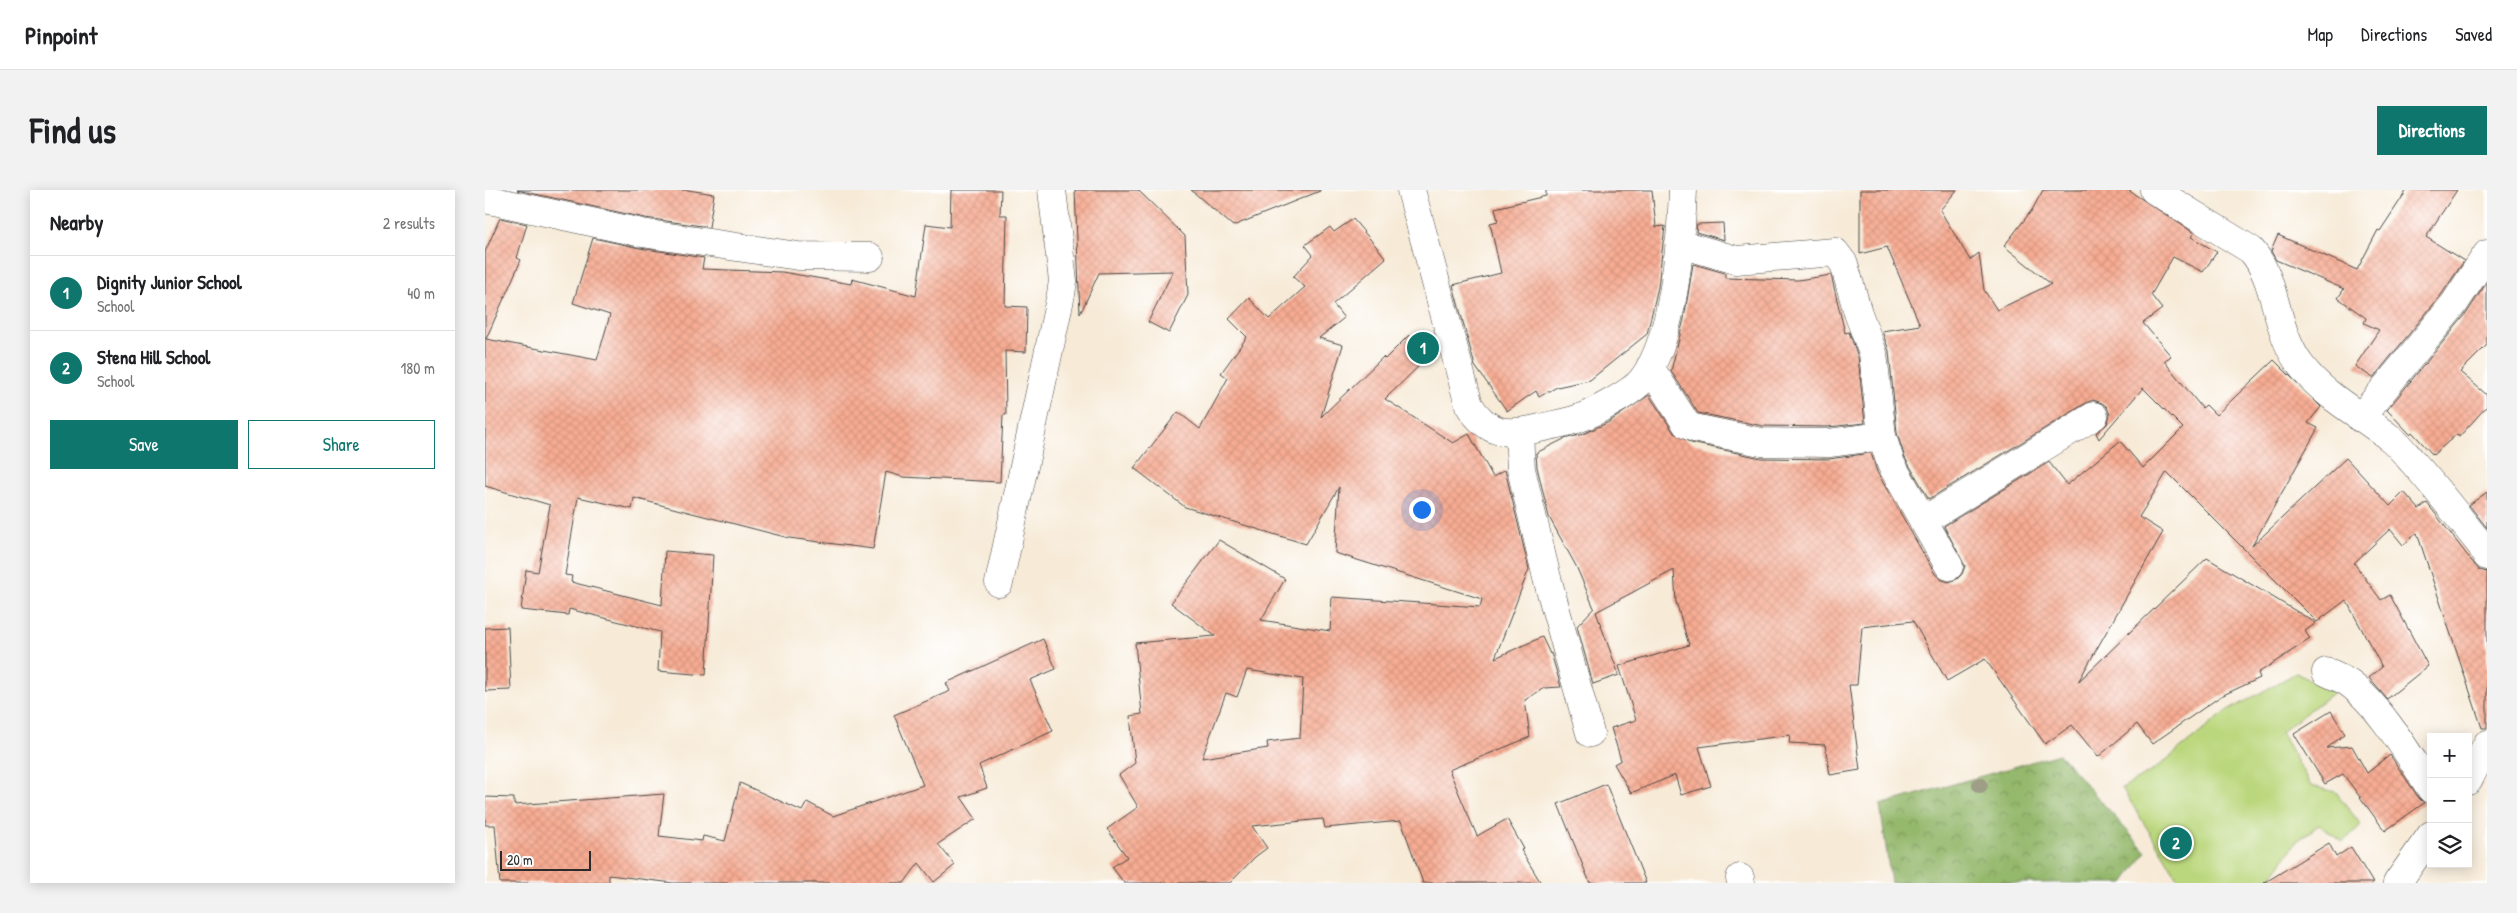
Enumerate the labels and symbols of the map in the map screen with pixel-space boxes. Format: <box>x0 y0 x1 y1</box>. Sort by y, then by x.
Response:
pin: 1 <box>1407 329 1439 367</box>
your location <box>1409 497 1435 523</box>
pin: 2 <box>2160 824 2192 862</box>
scale bar <box>500 848 591 871</box>

